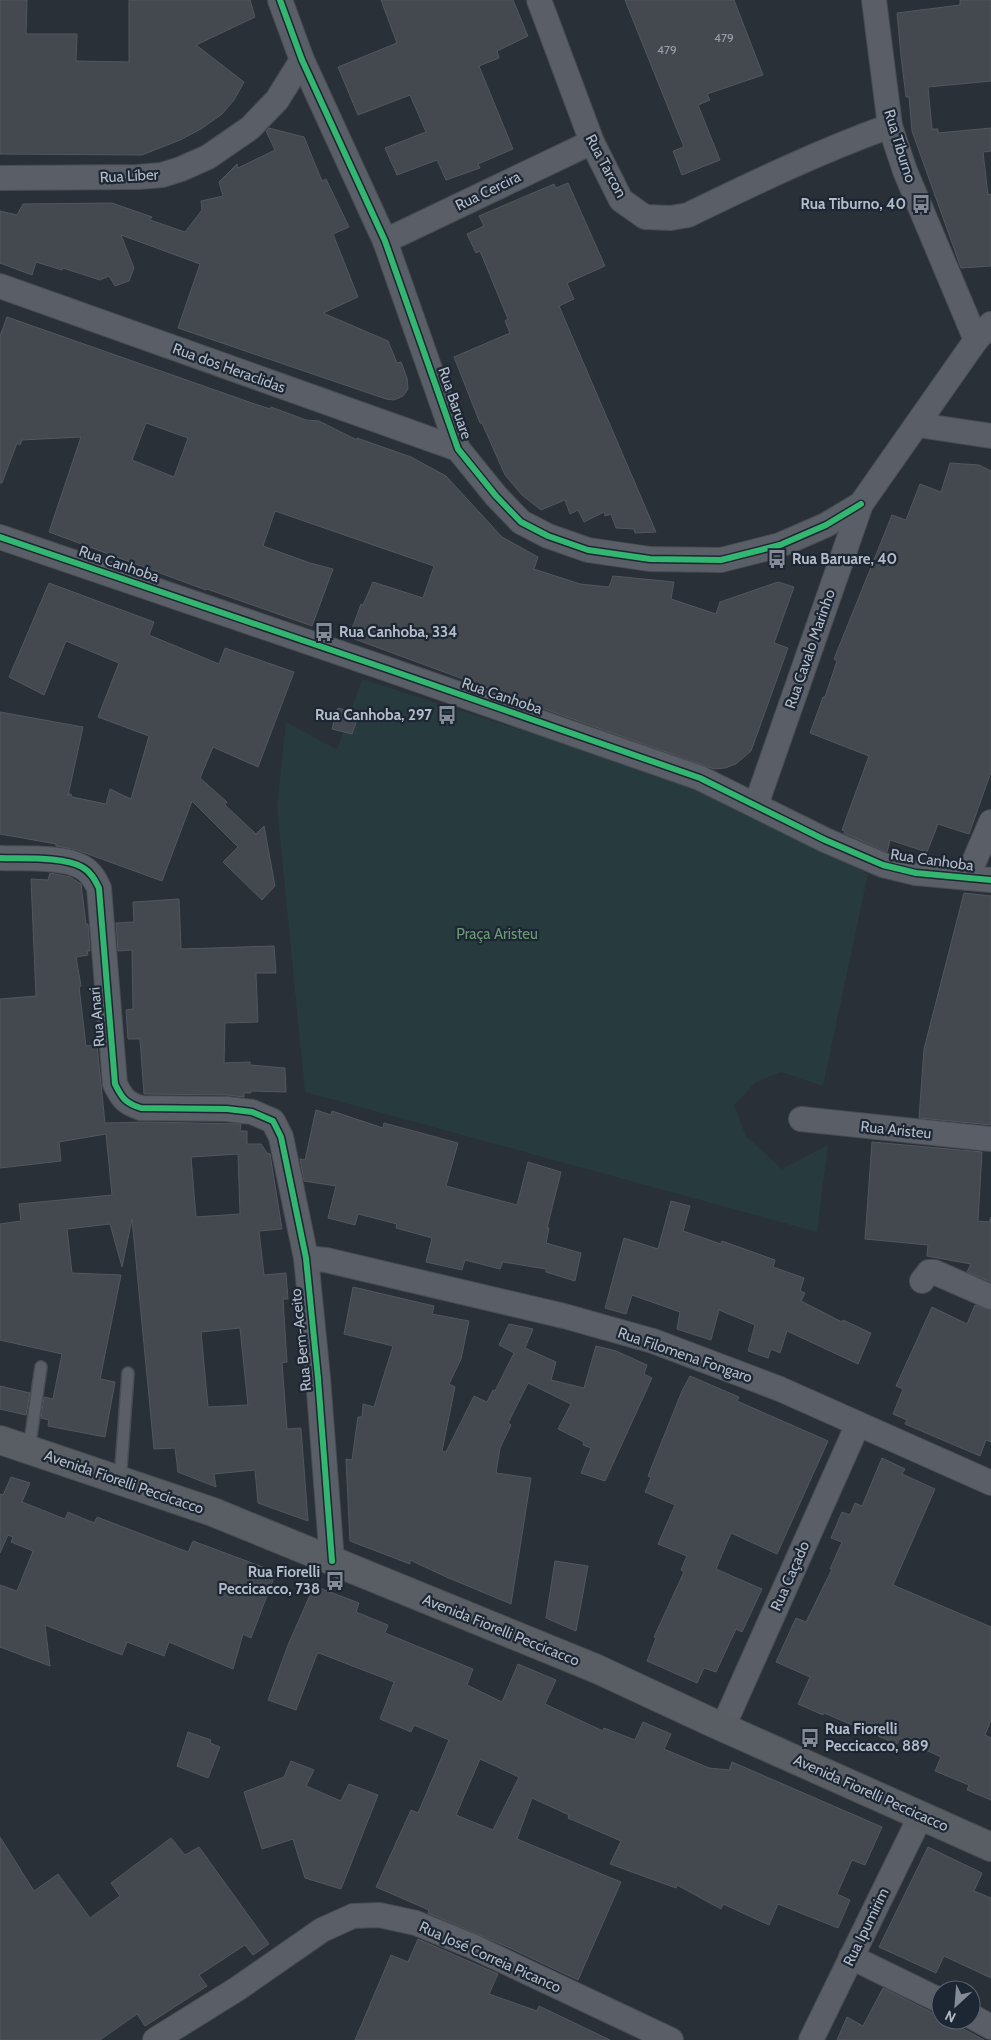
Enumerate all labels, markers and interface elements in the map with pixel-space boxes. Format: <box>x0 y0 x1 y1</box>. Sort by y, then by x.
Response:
house number: 479 <box>714 30 734 45</box>
house number: 479 <box>657 42 677 57</box>
street label: Rua Tiburno <box>880 107 920 185</box>
street label: Rua Tarcon <box>582 131 630 201</box>
street label: Rua Líber <box>99 165 159 187</box>
street label: Rua Cercira <box>452 167 524 215</box>
bus stop icon: Rua Tiburno, 40 <box>910 193 932 215</box>
place label: Rua Tiburno, 40 <box>801 195 906 213</box>
street label: Rua dos Heraclidas <box>170 339 288 397</box>
street label: Rua Baruare <box>434 364 476 442</box>
street label: Rua Canhoba <box>76 542 162 586</box>
bus stop icon: Rua Baruare, 40 <box>766 548 788 570</box>
place label: Rua Baruare, 40 <box>792 550 897 568</box>
street label: Rua Cavalo Marinho <box>781 587 839 711</box>
bus stop icon: Rua Canhoba, 334 <box>313 621 335 643</box>
place label: Rua Canhoba, 334 <box>339 623 457 641</box>
street label: Rua Canhoba <box>459 674 545 718</box>
bus stop icon: Rua Canhoba, 297 <box>436 704 458 726</box>
place label: Rua Canhoba, 297 <box>315 706 432 724</box>
street label: Rua Canhoba <box>889 845 976 875</box>
park label: Praça Aristeu <box>456 925 538 943</box>
street label: Rua Anari <box>85 986 109 1048</box>
street label: Rua Aristeu <box>860 1117 932 1143</box>
street label: Rua Bem-Aceito <box>287 1288 315 1392</box>
street label: Rua Filomena Fongaro <box>615 1324 755 1386</box>
street label: Avenida Fiorelli Peccicacco <box>42 1446 206 1518</box>
street label: Rua Caçado <box>767 1538 813 1614</box>
place label: Rua Fiorelli Peccicacco, 738 <box>218 1563 320 1598</box>
bus stop icon: Rua Fiorelli Peccicacco, 738 <box>324 1570 346 1592</box>
street label: Avenida Fiorelli Peccicacco <box>420 1590 582 1670</box>
place label: Rua Fiorelli Peccicacco, 889 <box>825 1720 928 1755</box>
bus stop icon: Rua Fiorelli Peccicacco, 889 <box>799 1727 821 1749</box>
street label: Avenida Fiorelli Peccicacco <box>791 1751 951 1835</box>
street label: Rua Ipumirim <box>839 1885 893 1969</box>
street label: Rua José Correia Picanco <box>416 1918 564 1996</box>
north arrow <box>931 1980 981 2030</box>
text: N <box>942 2006 959 2027</box>

